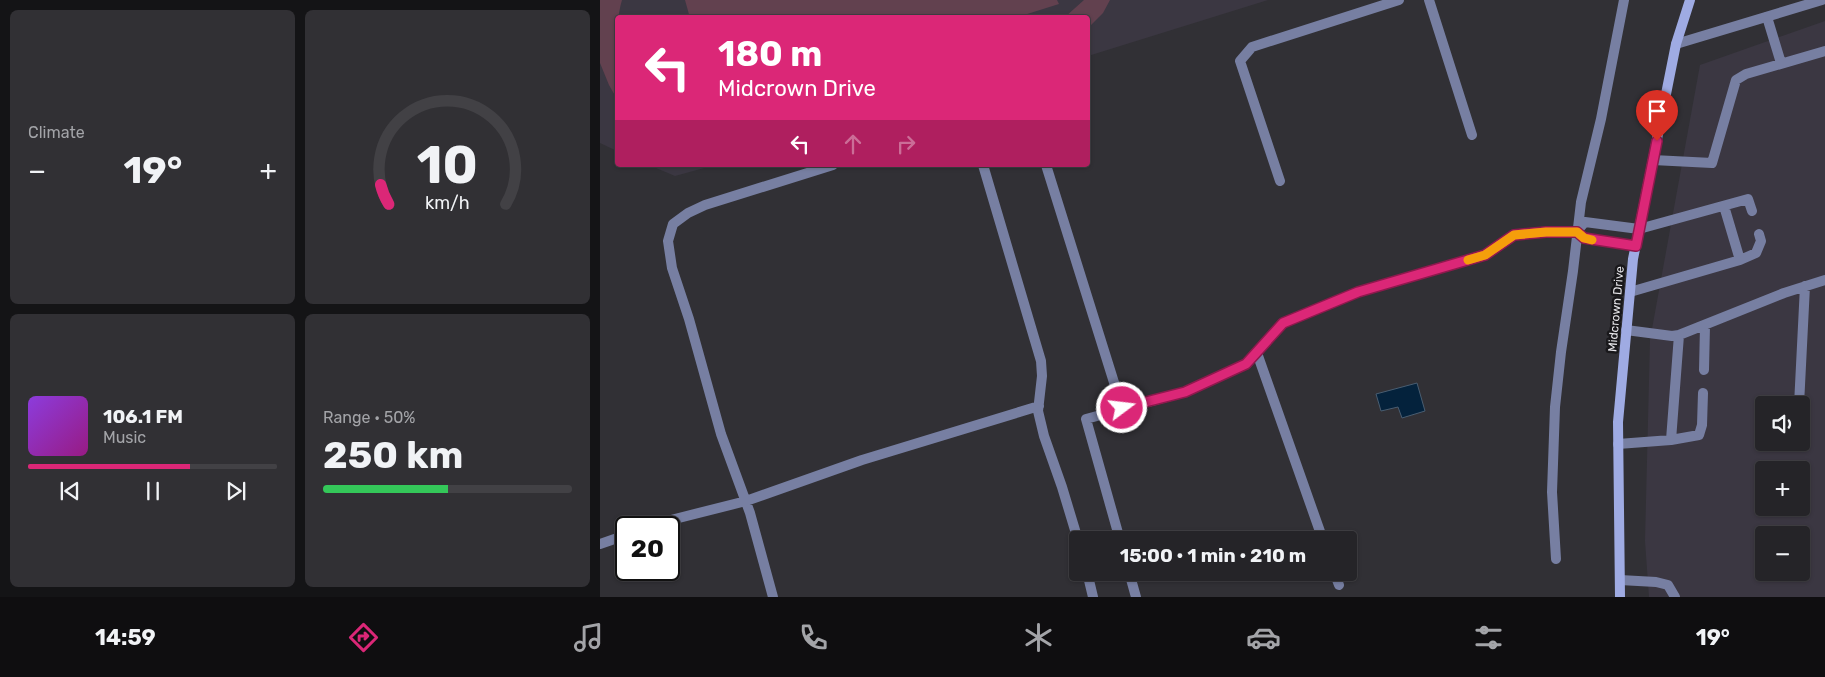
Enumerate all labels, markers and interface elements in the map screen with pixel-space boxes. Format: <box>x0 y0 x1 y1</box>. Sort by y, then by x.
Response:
text: 180 m <box>718 33 822 75</box>
icon: left <box>635 35 700 100</box>
text: Midcrown Drive <box>718 75 876 102</box>
pin <box>1636 90 1678 141</box>
icon: arrive <box>1643 97 1671 125</box>
text: Climate <box>28 123 85 142</box>
icon: left <box>786 130 814 158</box>
icon: ahead <box>839 130 867 158</box>
icon: right <box>892 130 920 158</box>
text: 10 <box>417 134 478 196</box>
text: 19° <box>123 147 182 193</box>
text: − <box>28 154 46 187</box>
text: + <box>260 154 277 187</box>
text: km/h <box>425 192 470 213</box>
street label: Midcrown Drive <box>1605 265 1627 352</box>
position arrow <box>1095 381 1147 433</box>
map controls <box>1755 396 1810 581</box>
button: sound <box>1755 396 1810 451</box>
text: 106.1 FM <box>103 405 183 428</box>
text: Range · 50% <box>323 408 415 427</box>
text: Music <box>103 428 146 447</box>
text: 250 km <box>323 432 463 478</box>
button: + <box>1755 461 1810 516</box>
icon: previous <box>56 477 84 505</box>
icon: pause <box>139 477 167 505</box>
icon: next <box>222 477 250 505</box>
speed limit sign: 20 <box>615 516 680 581</box>
button: − <box>1755 526 1810 581</box>
text: 15:00 · 1 min · 210 m <box>1120 544 1306 567</box>
icon: directions <box>346 620 381 655</box>
icon: music <box>571 620 606 655</box>
icon: phone <box>796 620 831 655</box>
icon: climate <box>1021 620 1056 655</box>
icon: car <box>1246 620 1281 655</box>
icon: filters <box>1471 620 1506 655</box>
text: 14:59 <box>95 624 156 651</box>
text: 19° <box>1696 624 1730 651</box>

